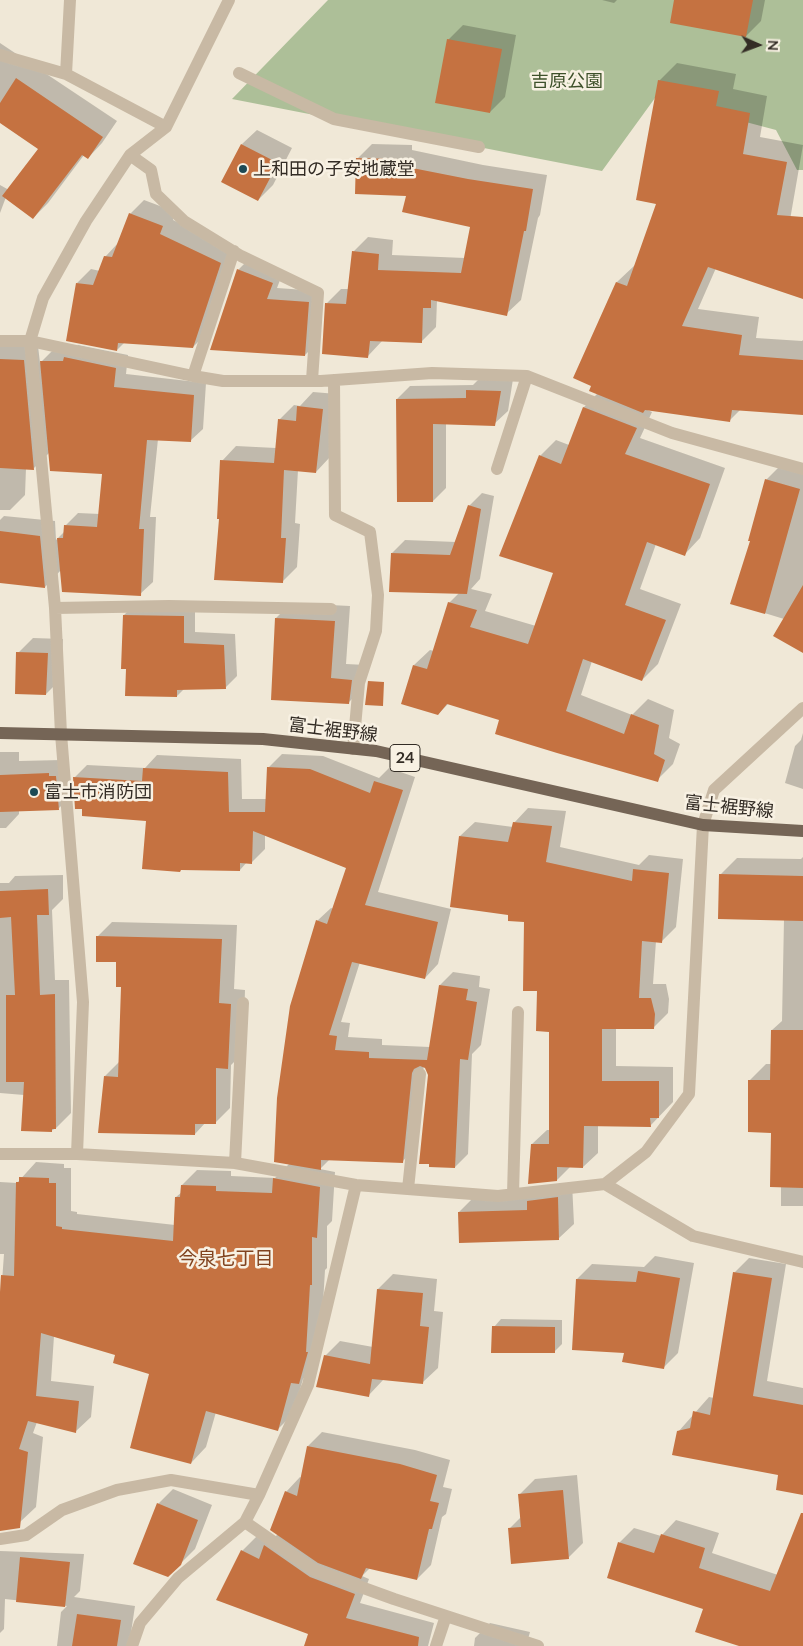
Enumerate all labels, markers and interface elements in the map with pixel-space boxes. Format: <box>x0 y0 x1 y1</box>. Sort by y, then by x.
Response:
north arrow <box>733 20 783 70</box>
text: N <box>765 40 782 51</box>
park label: 吉原公園 <box>531 70 603 92</box>
place label: 上和田の子安地蔵堂 <box>253 158 415 180</box>
marker: 上和田の子安地蔵堂 <box>237 163 249 175</box>
street label: 富士裾野線 <box>287 714 379 746</box>
road number: 24 <box>390 744 420 771</box>
place label: 富士市消防団 <box>44 781 152 803</box>
marker: 富士市消防団 <box>28 786 40 798</box>
street label: 富士裾野線 <box>683 792 775 822</box>
district label: 今泉七丁目 <box>179 1248 273 1270</box>

